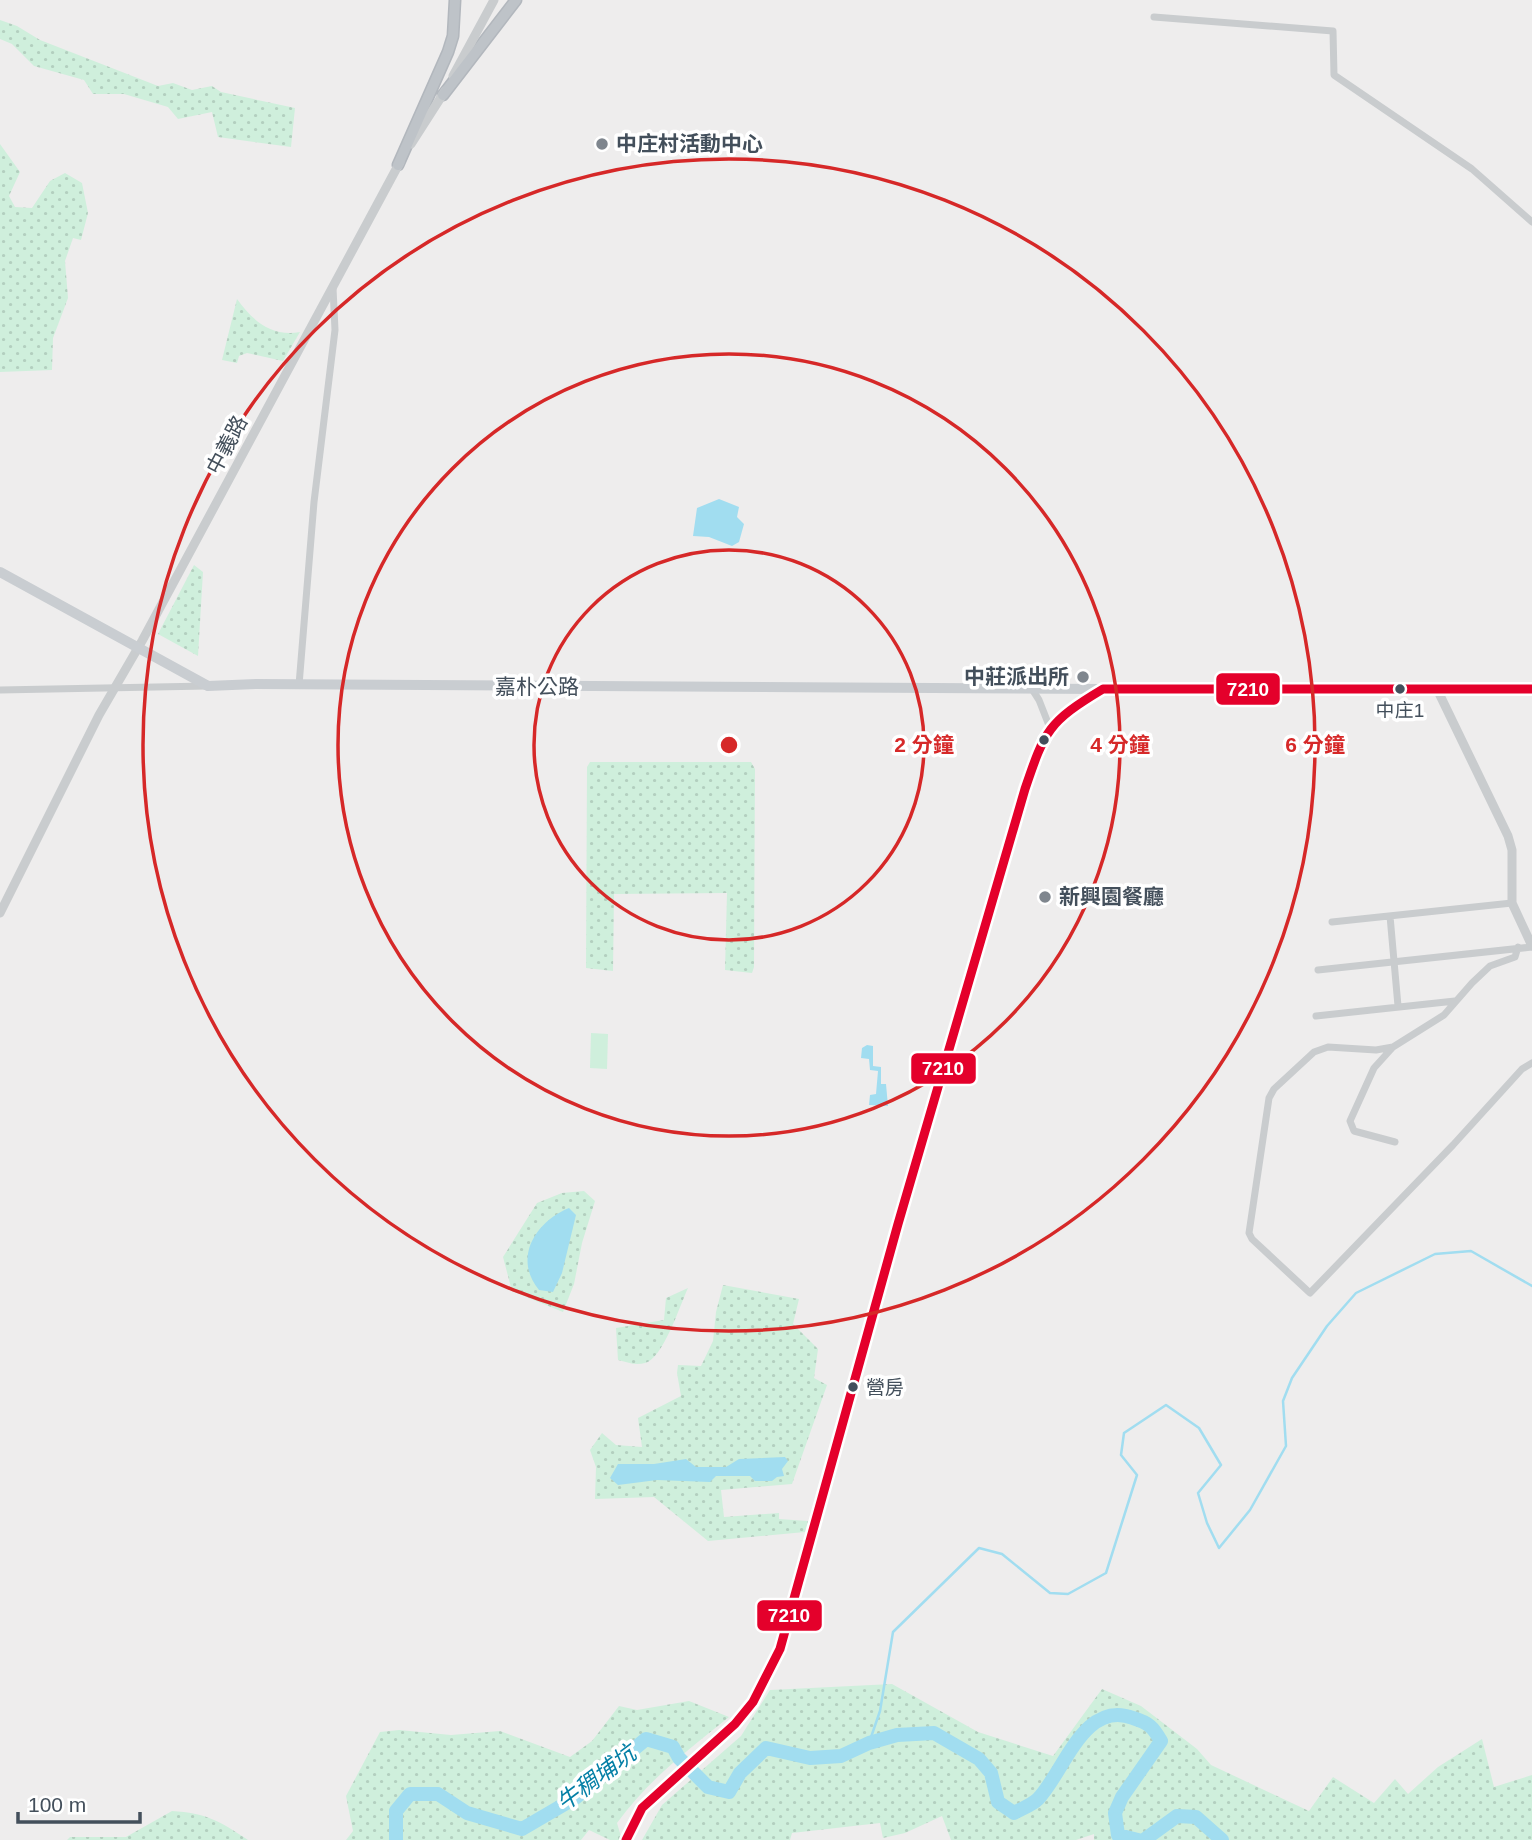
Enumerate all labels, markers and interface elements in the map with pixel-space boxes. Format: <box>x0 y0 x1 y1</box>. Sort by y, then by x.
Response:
place label: 中庄村活動中心 <box>616 132 763 155</box>
marker: 中庄村活動中心 <box>594 136 610 152</box>
street label: 中義路 <box>202 412 252 478</box>
place label: 中莊派出所 <box>964 665 1069 688</box>
marker: 中莊派出所 <box>1075 669 1091 685</box>
line badge: 7210 <box>1215 672 1281 706</box>
street label: 嘉朴公路 <box>495 675 579 698</box>
text: 7210 <box>1227 679 1269 700</box>
marker: 中庄1 <box>1393 682 1407 696</box>
place label: 中庄1 <box>1376 700 1424 721</box>
centre of rings <box>717 733 741 757</box>
text: 2 分鐘 <box>894 733 954 756</box>
unlabelled marker <box>1037 733 1051 747</box>
text: 4 分鐘 <box>1090 733 1150 756</box>
text: 6 分鐘 <box>1285 733 1345 756</box>
place label: 新興園餐廳 <box>1059 885 1164 908</box>
marker: 新興園餐廳 <box>1037 889 1053 905</box>
line badge: 7210 <box>910 1052 977 1085</box>
text: 7210 <box>922 1058 964 1079</box>
place label: 營房 <box>866 1377 904 1398</box>
marker: 營房 <box>846 1380 860 1394</box>
line badge: 7210 <box>756 1599 823 1632</box>
text: 7210 <box>768 1605 810 1626</box>
water label: 牛稠埔坑 <box>551 1738 643 1816</box>
scale bar <box>18 1780 140 1824</box>
text: 100 m <box>28 1793 86 1816</box>

